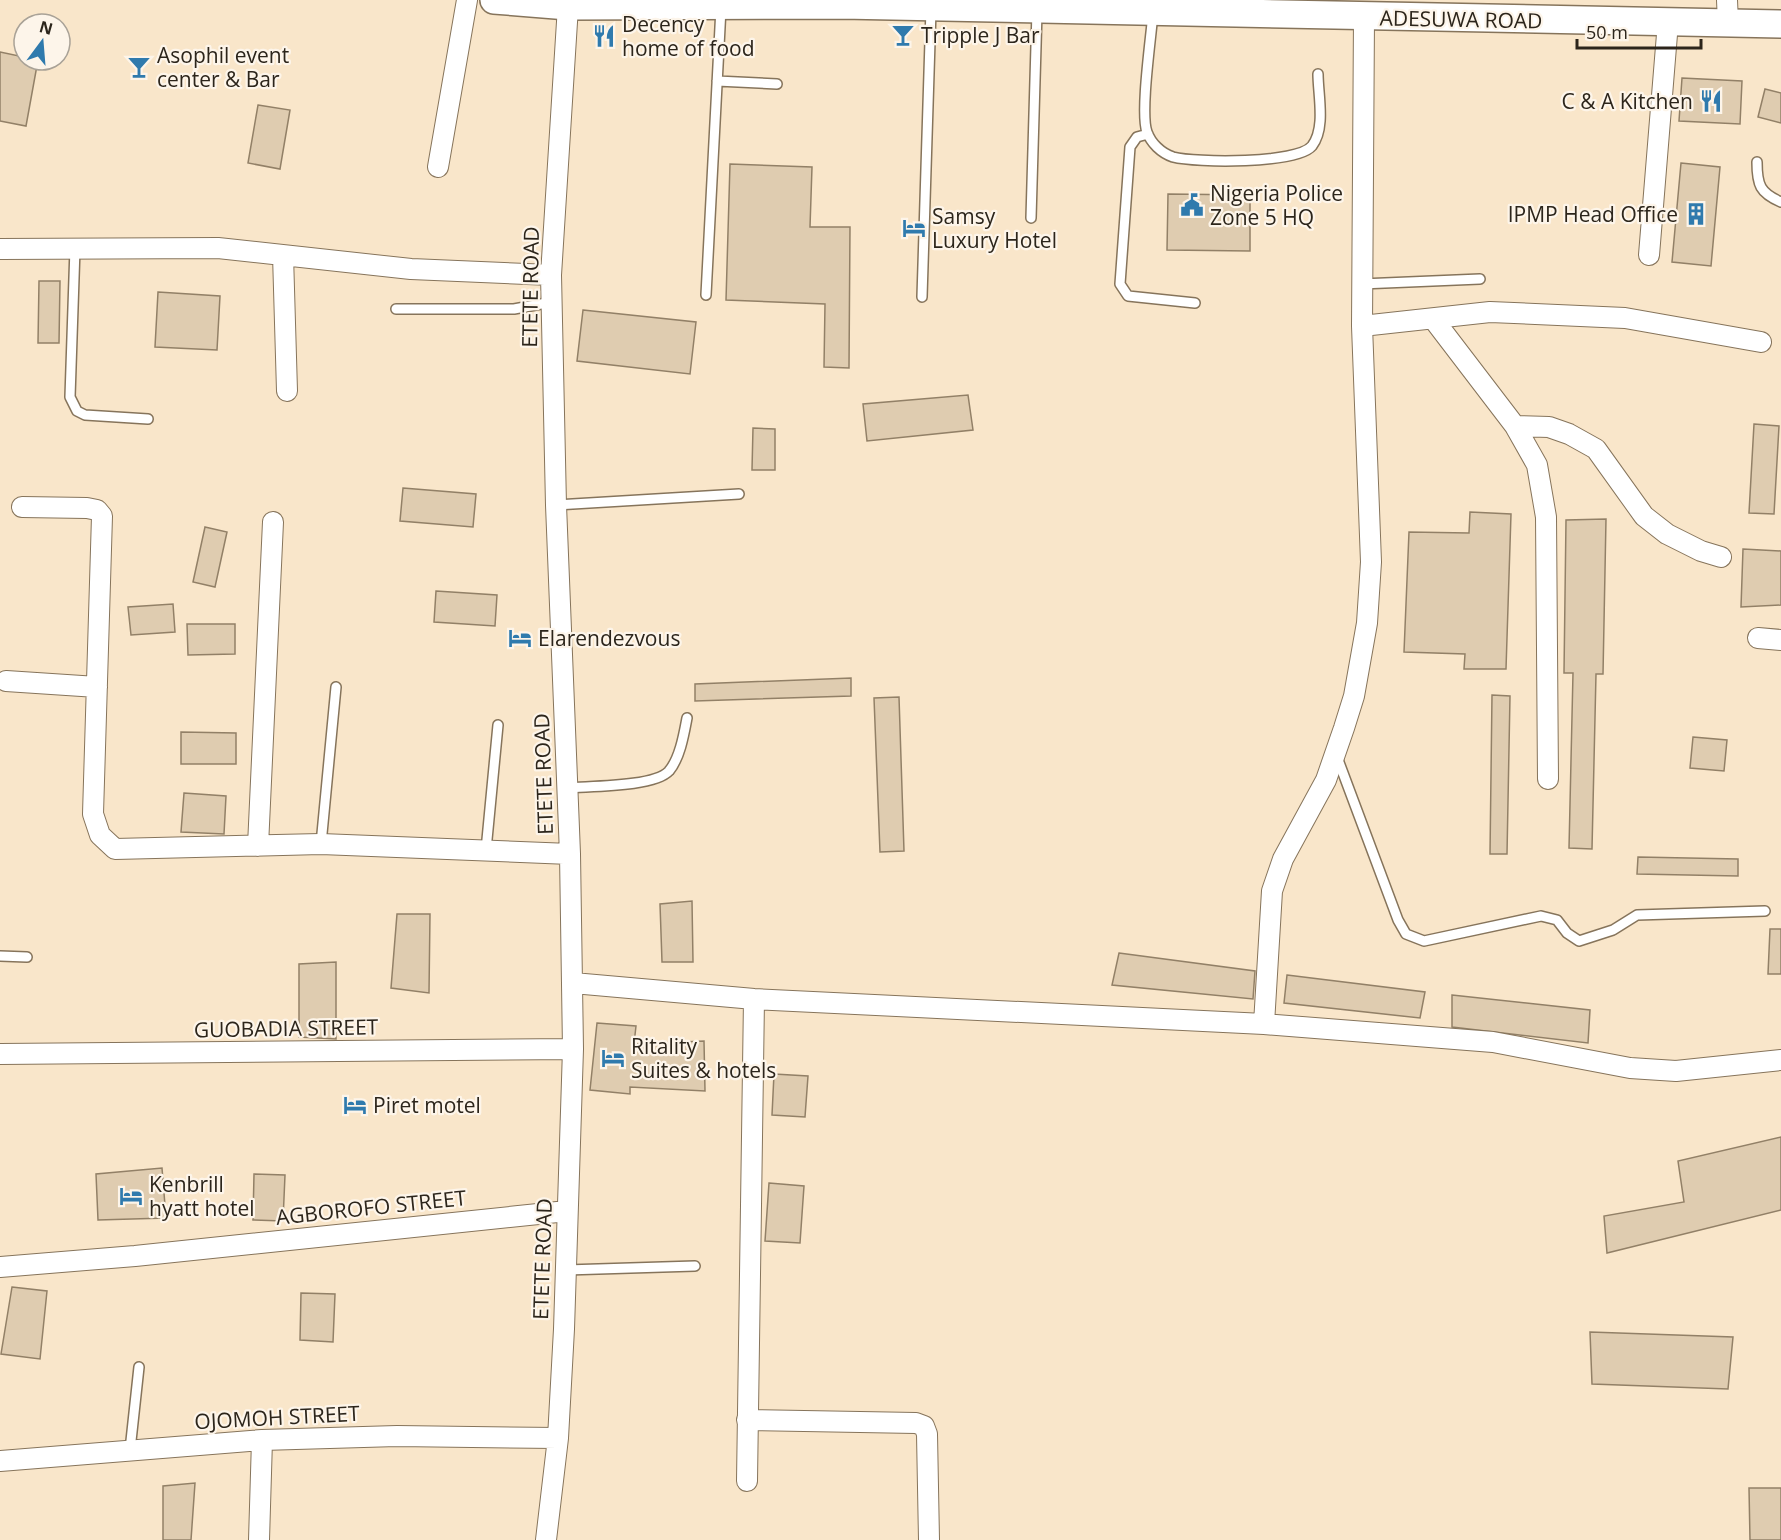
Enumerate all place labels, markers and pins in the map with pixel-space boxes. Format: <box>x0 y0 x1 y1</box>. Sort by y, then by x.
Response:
place label: Decency home of food <box>622 10 755 62</box>
place label: Tripple J Bar <box>921 21 1040 49</box>
bar icon: Tripple J Bar <box>890 22 916 48</box>
restaurant icon: Decency home of food <box>591 23 617 49</box>
place label: Asophil event center & Bar <box>157 41 289 93</box>
bar icon: Asophil event center & Bar <box>126 54 152 80</box>
place label: C & A Kitchen <box>1562 87 1693 115</box>
restaurant icon: C & A Kitchen <box>1698 88 1724 114</box>
place label: Nigeria Police Zone 5 HQ <box>1210 179 1343 231</box>
public building icon: Nigeria Police Zone 5 HQ <box>1179 192 1205 218</box>
place label: IPMP Head Office <box>1508 200 1678 228</box>
building icon: IPMP Head Office <box>1683 201 1709 227</box>
place label: Samsy Luxury Hotel <box>932 202 1057 254</box>
hotel icon: Samsy Luxury Hotel <box>901 215 927 241</box>
place label: Elarendezvous <box>538 624 680 652</box>
hotel icon: Elarendezvous <box>507 625 533 651</box>
place label: Ritality Suites & hotels <box>631 1032 776 1084</box>
hotel icon: Ritality Suites & hotels <box>600 1045 626 1071</box>
place label: Piret motel <box>373 1091 481 1119</box>
hotel icon: Piret motel <box>342 1092 368 1118</box>
place label: Kenbrill hyatt hotel <box>149 1170 255 1222</box>
hotel icon: Kenbrill hyatt hotel <box>118 1183 144 1209</box>

